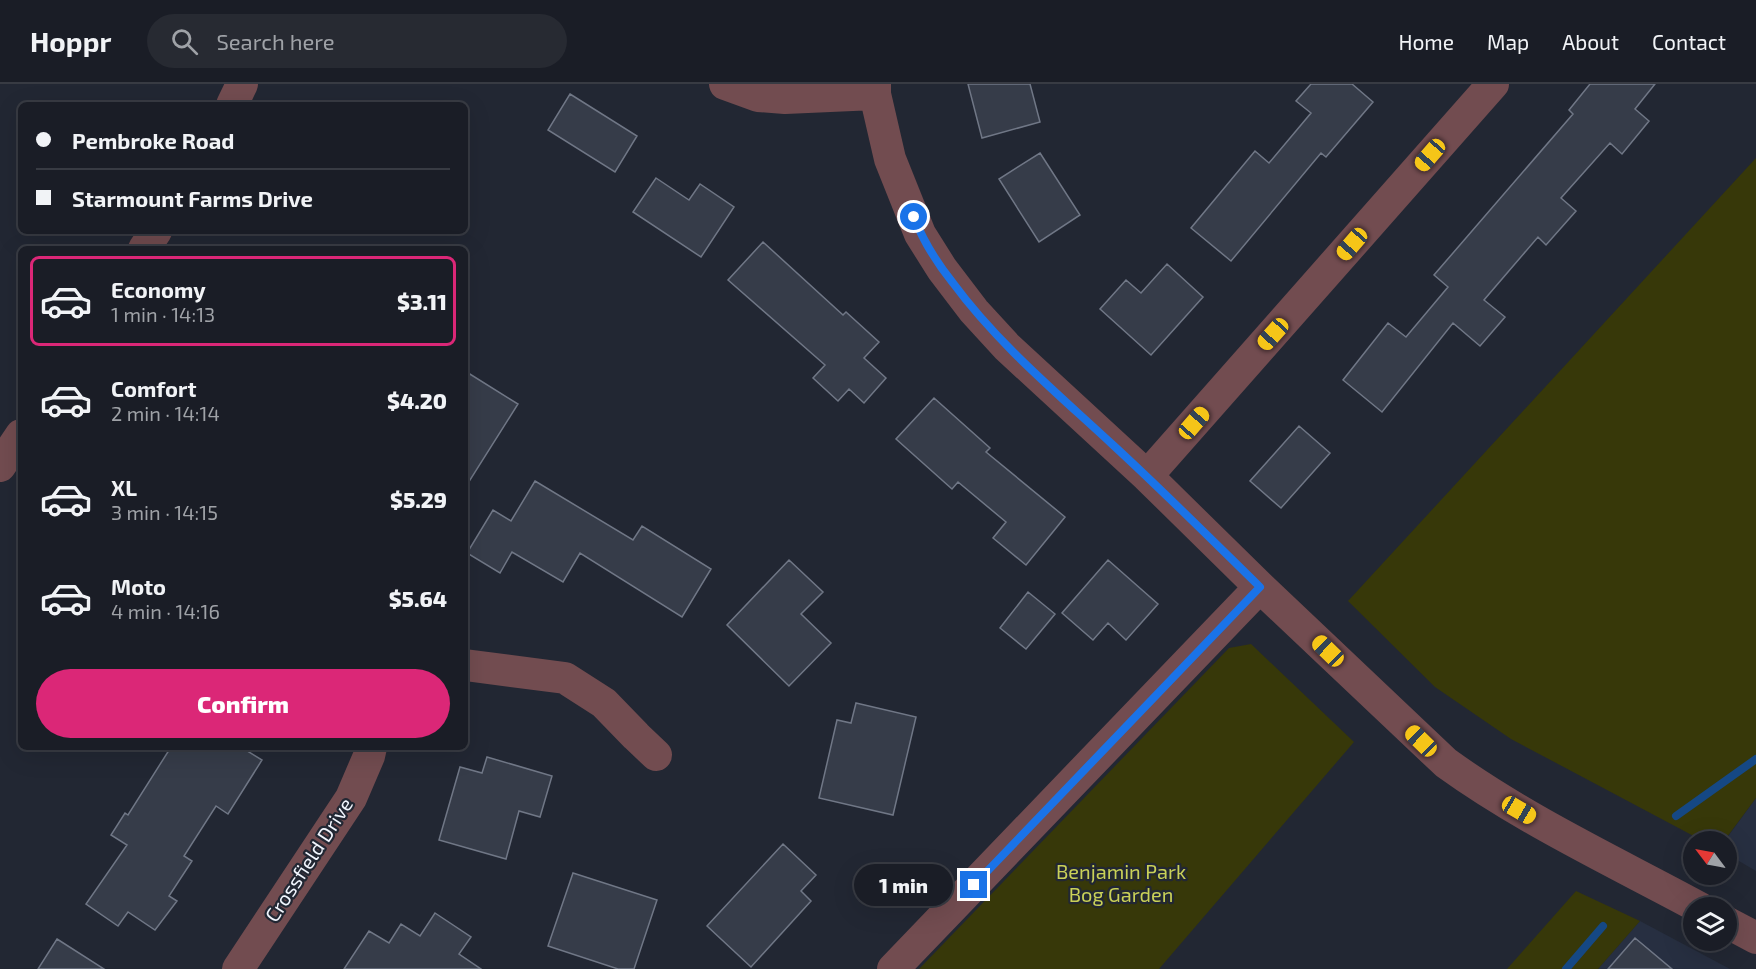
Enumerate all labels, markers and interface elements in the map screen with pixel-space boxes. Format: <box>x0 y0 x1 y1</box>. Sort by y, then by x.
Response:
search box <box>147 14 567 68</box>
text: Hoppr <box>30 24 111 58</box>
icon: search <box>168 25 201 58</box>
text: Search here <box>216 28 335 54</box>
text: Home <box>1398 29 1454 54</box>
text: Map <box>1487 29 1529 54</box>
text: About <box>1562 29 1619 54</box>
text: Contact <box>1652 29 1726 54</box>
text: Pembroke Road <box>72 127 234 153</box>
car <box>1411 136 1449 174</box>
text: Starmount Farms Drive <box>72 185 313 211</box>
route start <box>900 203 927 230</box>
car <box>1333 225 1371 263</box>
icon: car <box>39 274 93 328</box>
text: Economy <box>111 276 206 302</box>
text: $3.11 <box>397 288 447 314</box>
text: 1 min · 14:13 <box>111 302 215 326</box>
car <box>1254 315 1292 353</box>
icon: car <box>39 373 93 427</box>
text: Comfort <box>111 375 196 401</box>
text: $4.20 <box>387 387 447 413</box>
text: 2 min · 14:14 <box>111 401 220 425</box>
car <box>1175 404 1213 442</box>
icon: car <box>39 472 93 526</box>
text: XL <box>111 474 137 500</box>
text: $5.29 <box>390 486 447 512</box>
text: 3 min · 14:15 <box>111 500 218 524</box>
icon: car <box>39 571 93 625</box>
text: Moto <box>111 573 166 599</box>
text: $5.64 <box>389 585 447 611</box>
text: 4 min · 14:16 <box>111 599 220 623</box>
car <box>1309 632 1347 670</box>
button: Confirm <box>36 669 450 738</box>
car <box>1402 722 1440 760</box>
street label: Crossfield Drive <box>259 793 357 926</box>
car <box>1499 793 1539 827</box>
north arrow <box>1683 831 1737 885</box>
map controls <box>1683 831 1737 951</box>
park label: Benjamin Park Bog Garden <box>1056 859 1186 906</box>
callout: 1 min <box>854 864 953 906</box>
route end <box>960 871 987 898</box>
text: 1 min <box>879 873 928 897</box>
button: layers <box>1683 897 1737 951</box>

